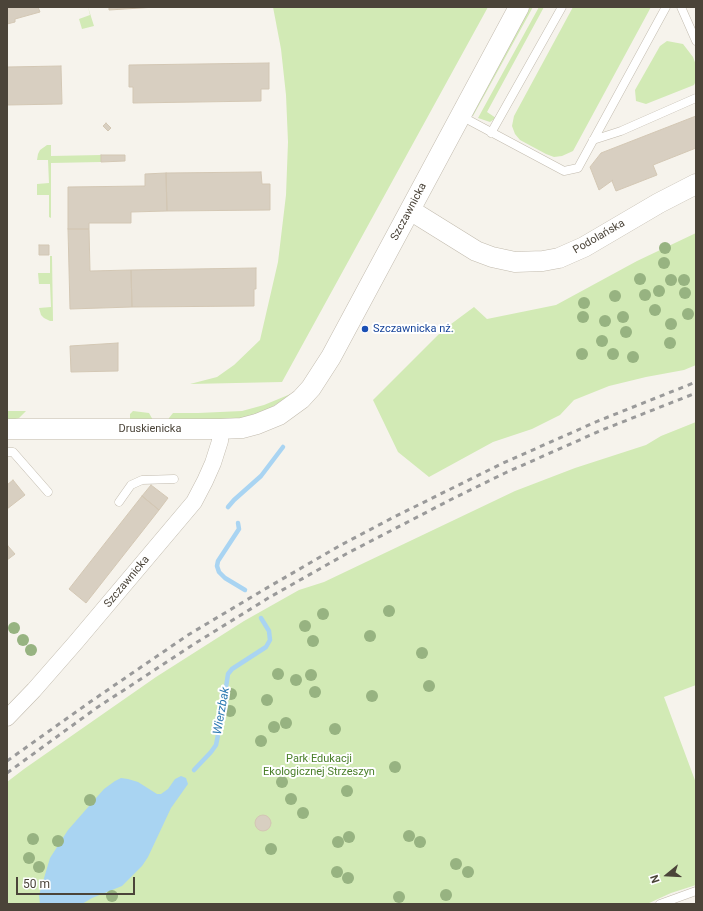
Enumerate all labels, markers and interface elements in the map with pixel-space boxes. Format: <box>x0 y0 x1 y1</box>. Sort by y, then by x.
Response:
street label: Szczawnicka <box>388 181 430 243</box>
street label: Podolańska <box>571 217 627 257</box>
place label: Szczawnicka nż. <box>373 322 454 336</box>
marker: Szczawnicka nż. <box>360 324 370 334</box>
street label: Druskienicka <box>119 422 181 436</box>
street label: Szczawnicka <box>102 553 152 611</box>
water label: Wierzbak <box>211 686 233 736</box>
park label: Park Edukacji Ekologicznej Strzeszyn <box>263 752 375 778</box>
north arrow <box>647 855 687 895</box>
scale bar <box>18 869 137 895</box>
text: N <box>648 873 662 885</box>
text: 50 m <box>23 877 50 891</box>

